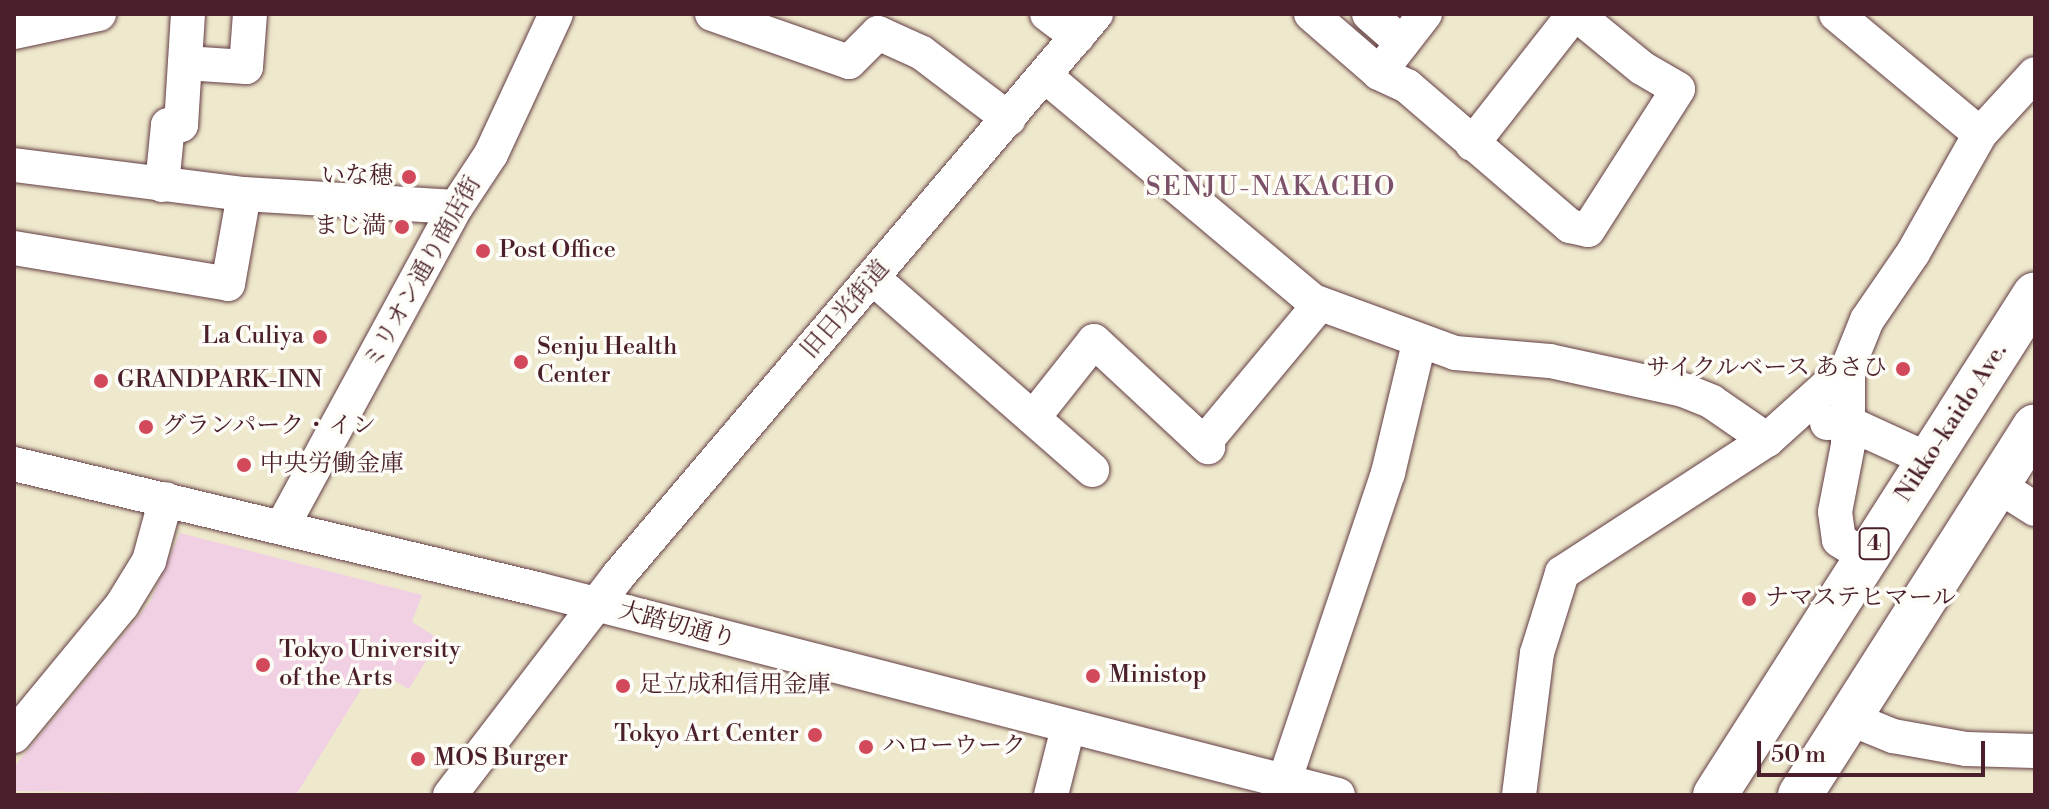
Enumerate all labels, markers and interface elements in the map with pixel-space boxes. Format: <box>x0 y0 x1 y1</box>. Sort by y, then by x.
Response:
place label: いな穂 <box>321 163 393 191</box>
marker: いな穂 <box>400 168 418 186</box>
street label: ミリオン通り商店街 <box>358 172 488 374</box>
district label: SENJU-NAKACHO <box>1146 172 1396 204</box>
place label: まじ満 <box>314 213 386 241</box>
marker: まじ満 <box>393 218 411 236</box>
place label: Post Office <box>499 237 616 265</box>
marker: Post Office <box>474 242 492 260</box>
street label: 旧日光街道 <box>796 255 896 365</box>
place label: La Culiya <box>202 323 304 351</box>
marker: La Culiya <box>311 328 329 346</box>
place label: Senju Health Center <box>537 334 677 390</box>
street label: Nikko-kaido Ave. <box>1890 338 2014 508</box>
marker: Senju Health Center <box>512 353 530 371</box>
place label: サイクルベース あさひ <box>1642 355 1887 383</box>
marker: サイクルベース あさひ <box>1894 360 1912 378</box>
place label: GRANDPARK-INN <box>117 367 322 395</box>
marker: GRANDPARK-INN <box>92 372 110 390</box>
place label: グランパーク・イン <box>162 413 378 441</box>
marker: グランパーク・イン <box>137 418 155 436</box>
place label: 中央労働金庫 <box>260 451 404 479</box>
marker: 中央労働金庫 <box>235 456 253 474</box>
road number: 4 <box>1858 526 1890 562</box>
place label: ナマステヒマール <box>1765 585 1957 613</box>
marker: ナマステヒマール <box>1740 590 1758 608</box>
street label: 大踏切通り <box>615 597 739 655</box>
place label: Tokyo University of the Arts <box>279 637 461 693</box>
marker: Tokyo University of the Arts <box>254 656 272 674</box>
place label: Ministop <box>1109 662 1207 690</box>
marker: Ministop <box>1084 667 1102 685</box>
place label: 足立成和信用金庫 <box>639 672 831 700</box>
marker: 足立成和信用金庫 <box>614 677 632 695</box>
place label: Tokyo Art Center <box>614 721 799 749</box>
scale bar <box>1761 725 1989 775</box>
marker: Tokyo Art Center <box>806 726 824 744</box>
place label: ハローウーク <box>882 733 1026 761</box>
marker: ハローウーク <box>857 738 875 756</box>
text: 50 m <box>1771 740 1826 770</box>
place label: MOS Burger <box>434 745 568 773</box>
marker: MOS Burger <box>409 750 427 768</box>

